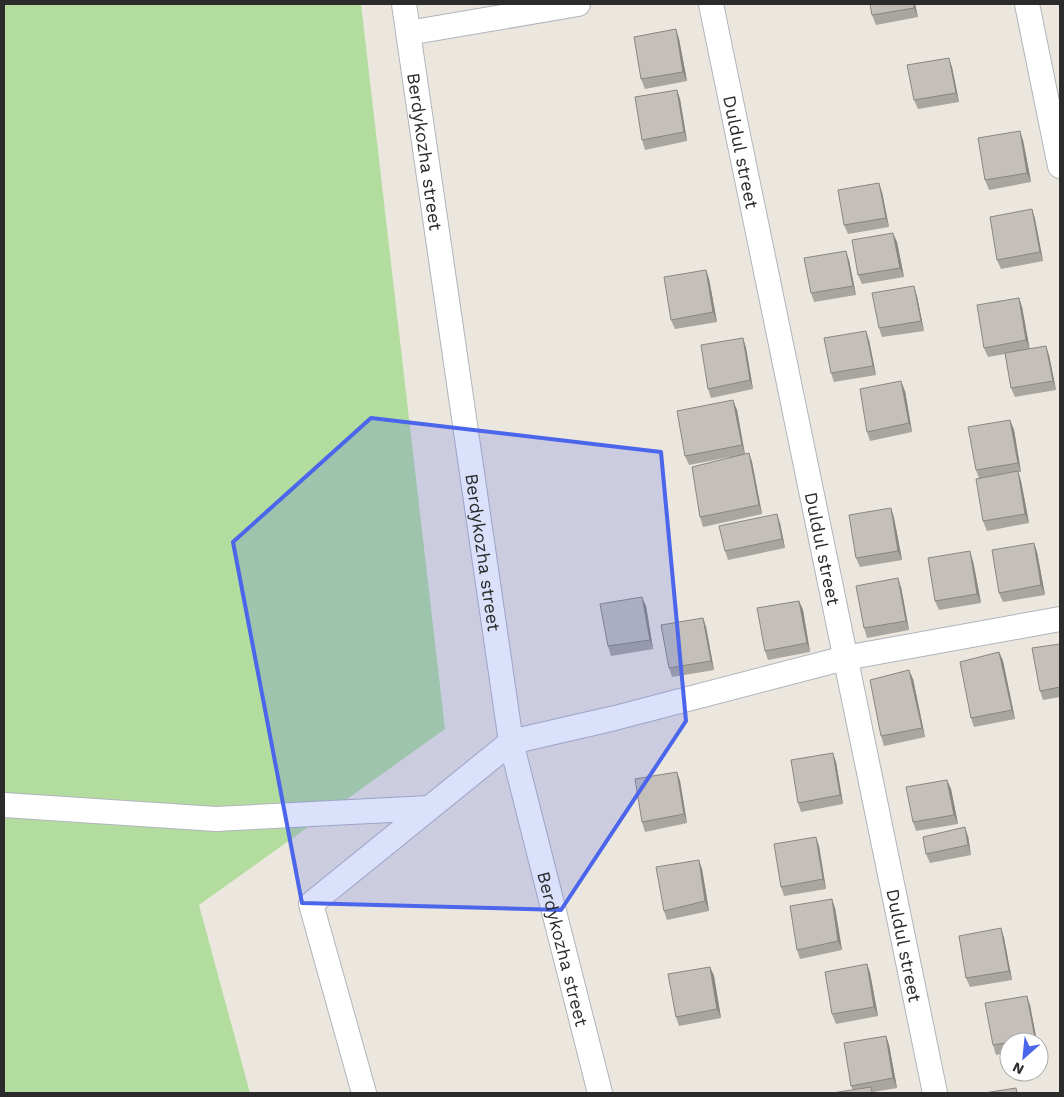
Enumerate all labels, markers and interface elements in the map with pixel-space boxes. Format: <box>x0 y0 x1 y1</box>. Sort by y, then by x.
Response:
street label: Berdykozha street <box>404 71 447 232</box>
street label: Duldul street <box>720 93 763 211</box>
street label: Berdykozha street <box>462 472 505 633</box>
street label: Duldul street <box>801 490 845 608</box>
street label: Berdykozha street <box>534 869 593 1029</box>
street label: Duldul street <box>883 887 927 1004</box>
north arrow <box>999 1032 1049 1082</box>
text: N <box>1010 1059 1026 1078</box>

